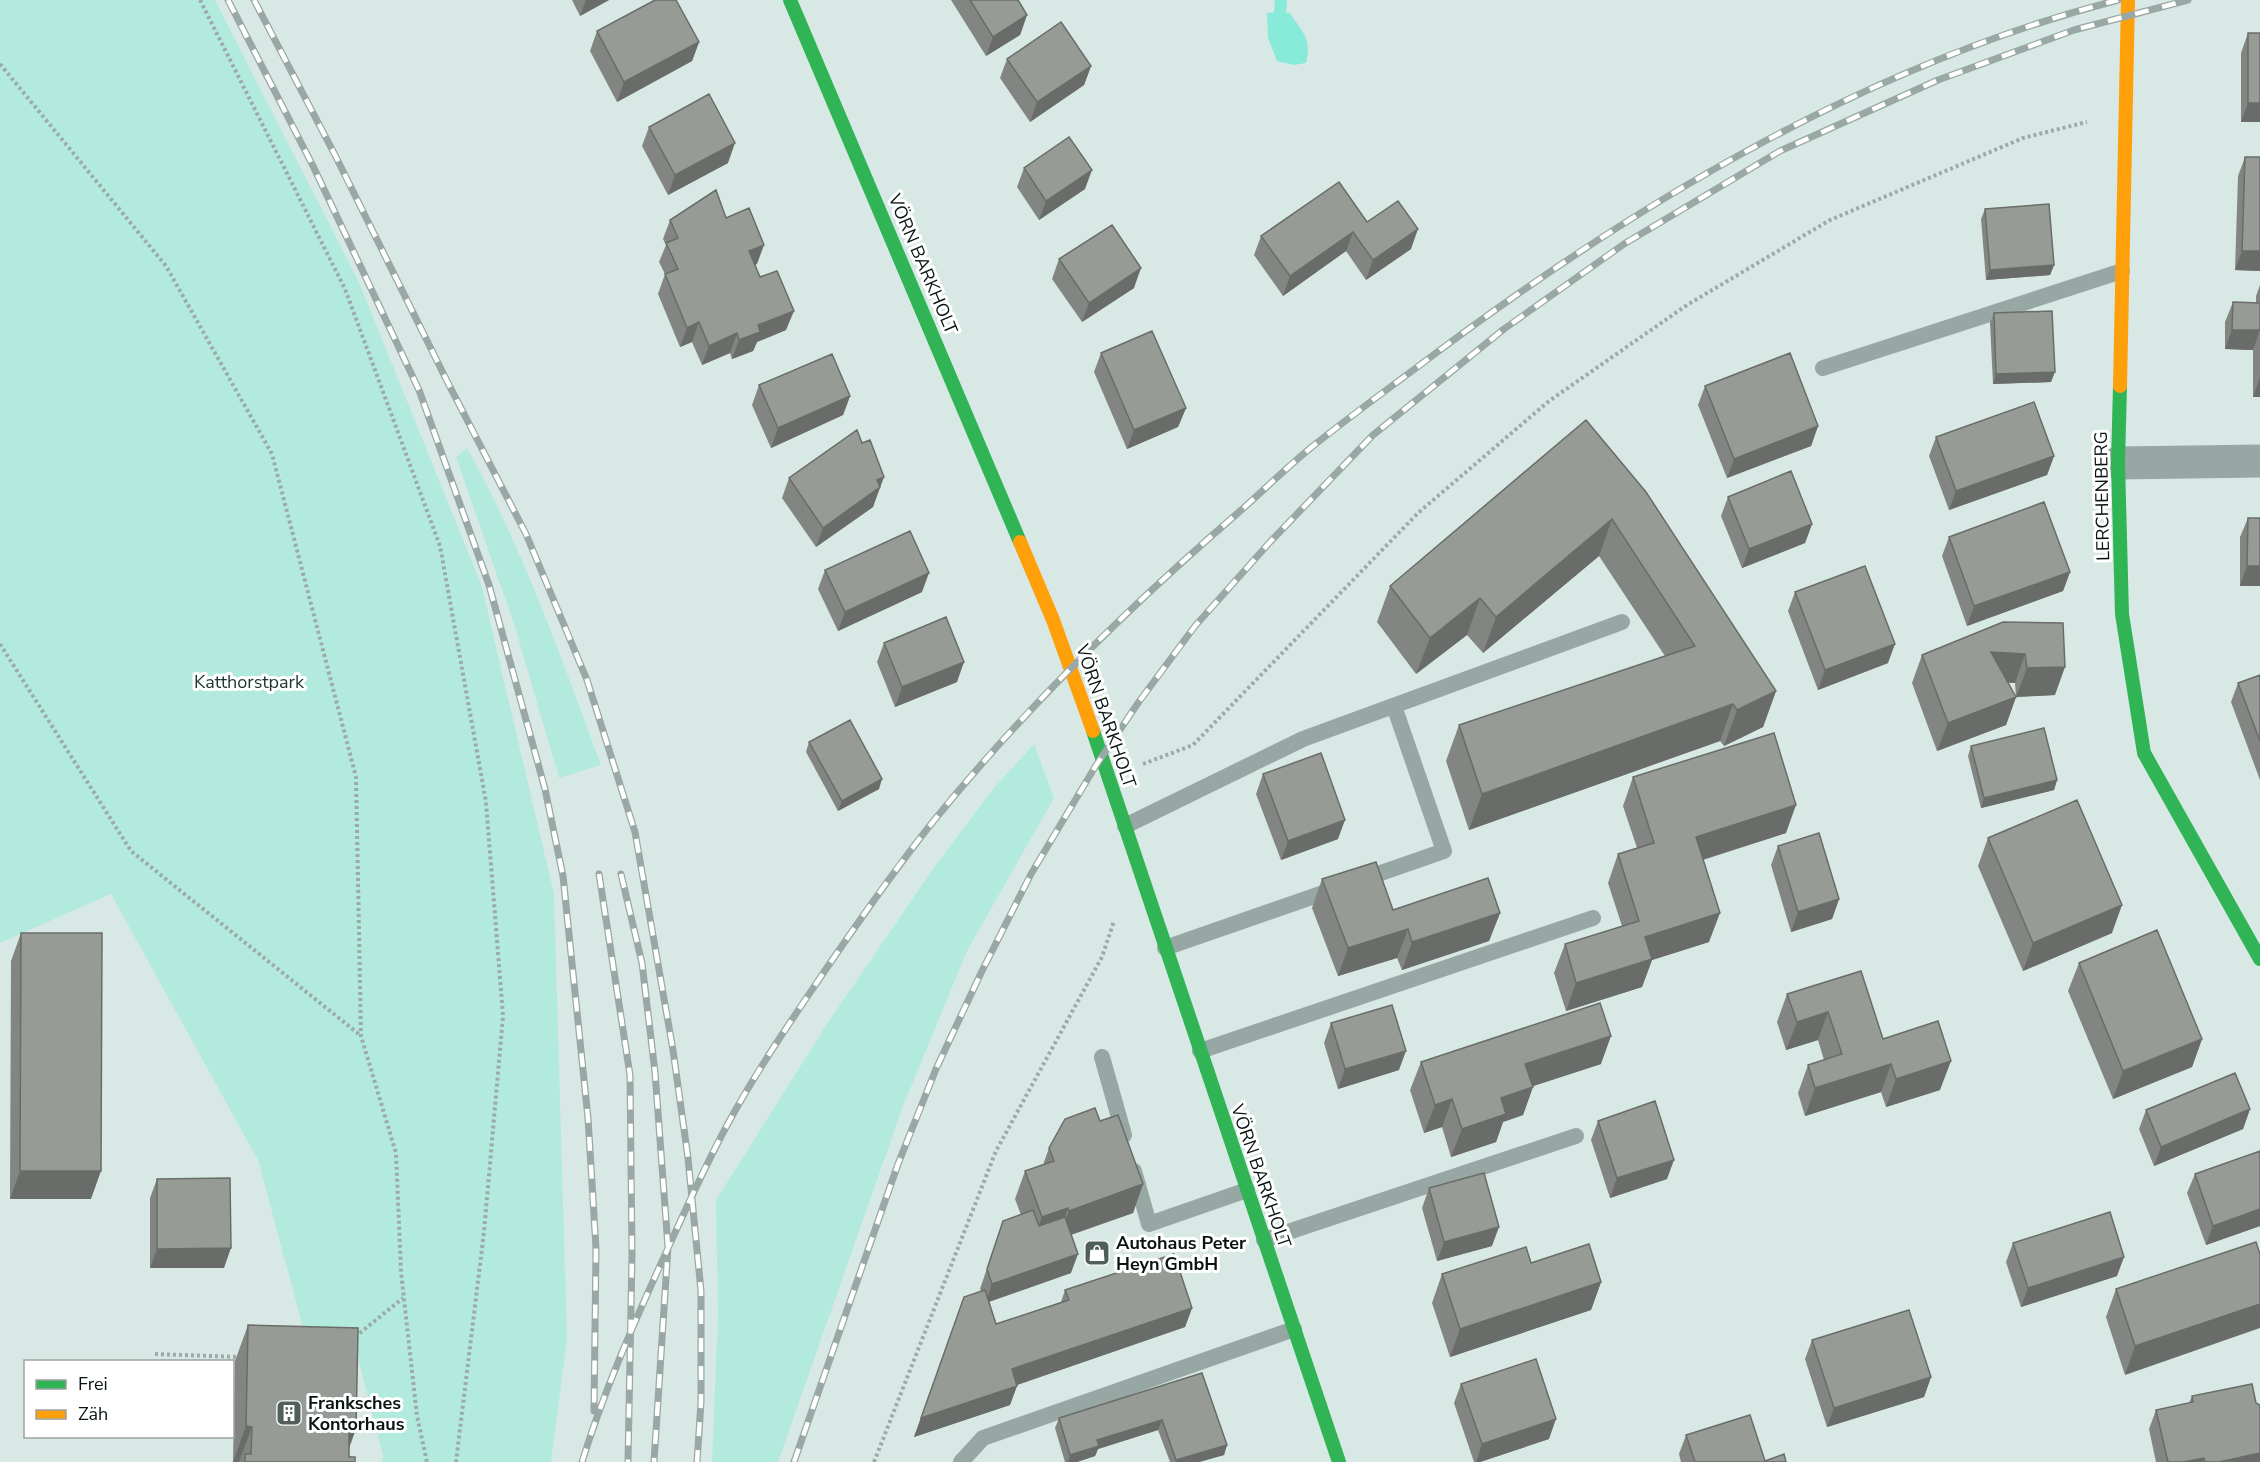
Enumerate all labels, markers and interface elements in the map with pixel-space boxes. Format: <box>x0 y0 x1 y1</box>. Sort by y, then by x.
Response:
street label: VÖRN BARKHOLT <box>882 189 963 338</box>
street label: LERCHENBERG <box>2089 431 2115 561</box>
street label: VÖRN BARKHOLT <box>1070 640 1142 791</box>
park label: Katthorstpark <box>194 670 305 694</box>
street label: VÖRN BARKHOLT <box>1225 1100 1297 1251</box>
place label: Autohaus Peter Heyn GmbH <box>1116 1231 1246 1276</box>
shop icon: Autohaus Peter Heyn GmbH <box>1082 1238 1112 1268</box>
legend <box>24 1360 234 1438</box>
text: Frei <box>78 1372 108 1396</box>
place label: Franksches Kontorhaus <box>308 1391 405 1436</box>
building icon: Franksches Kontorhaus <box>274 1398 304 1428</box>
text: Zäh <box>78 1402 108 1426</box>

